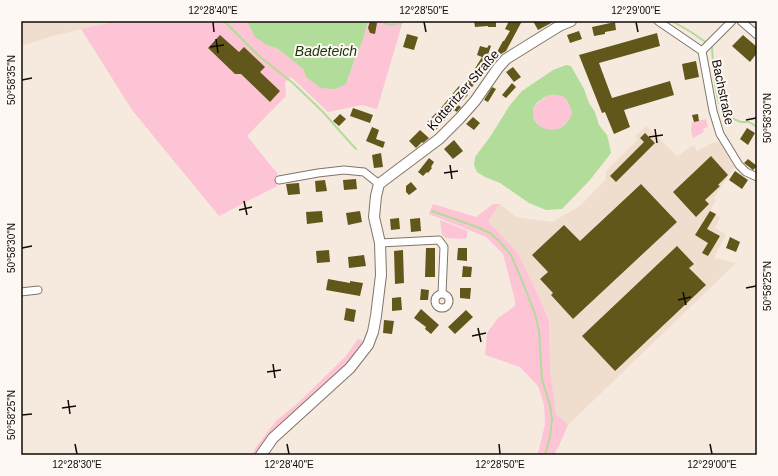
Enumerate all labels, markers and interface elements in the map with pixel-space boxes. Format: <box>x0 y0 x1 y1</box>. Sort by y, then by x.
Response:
text: 12°28'40"E <box>188 5 238 16</box>
text: 12°28'50"E <box>399 5 449 16</box>
text: 12°29'00"E <box>611 5 661 16</box>
water label: Badeteich <box>295 43 357 59</box>
street label: Kotteritzer Straße <box>424 47 502 133</box>
text: 50°58'35"N <box>6 55 17 105</box>
street label: Bachstraße <box>709 58 737 126</box>
text: 50°58'30"N <box>762 93 773 143</box>
text: 50°58'30"N <box>6 223 17 273</box>
text: 50°58'25"N <box>762 261 773 311</box>
text: 50°58'25"N <box>6 390 17 440</box>
text: 12°28'30"E <box>52 459 102 470</box>
text: 12°28'40"E <box>264 459 314 470</box>
text: 12°28'50"E <box>475 459 525 470</box>
text: 12°29'00"E <box>687 459 737 470</box>

